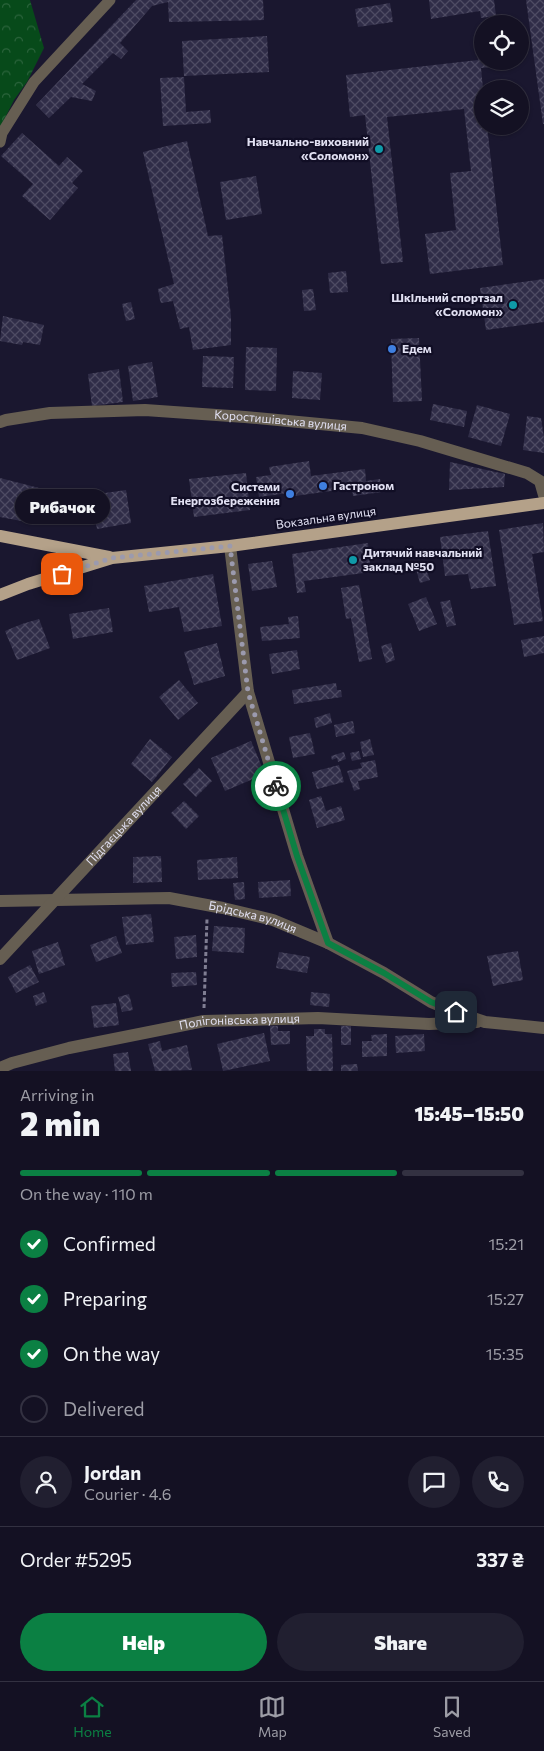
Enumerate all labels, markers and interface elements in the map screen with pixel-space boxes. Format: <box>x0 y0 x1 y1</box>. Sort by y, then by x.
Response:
map controls <box>474 15 529 135</box>
button: locate <box>474 15 529 70</box>
button: layers <box>474 80 529 135</box>
place label: Навчально-виховний «Соломон» <box>247 134 369 162</box>
marker: Навчально-виховний «Соломон» <box>373 143 385 155</box>
place label: Шкільний спортзал «Соломон» <box>391 290 503 318</box>
marker: Шкільний спортзал «Соломон» <box>507 299 519 311</box>
place label: Едем <box>402 341 432 355</box>
marker: Едем <box>386 343 398 355</box>
street label: Коростишівська вулиця <box>214 407 348 433</box>
place label: Гастроном <box>333 478 394 492</box>
place label: Системи Енергозбереження <box>171 479 280 507</box>
marker: Гастроном <box>317 480 329 492</box>
marker: Системи Енергозбереження <box>284 488 296 500</box>
callout: Рибачок <box>15 489 110 524</box>
text: Рибачок <box>29 497 96 516</box>
street label: Вокзальна вулиця <box>275 503 377 531</box>
place label: Дитячий навчальний заклад №50 <box>363 545 482 573</box>
pin <box>41 553 83 595</box>
marker: Дитячий навчальний заклад №50 <box>347 554 359 566</box>
icon: bag <box>48 560 76 588</box>
courier <box>251 761 301 811</box>
icon: bike <box>262 772 290 800</box>
street label: Підгаєцька вулиця <box>83 782 164 868</box>
street label: Брідська вулиця <box>208 898 299 935</box>
pin <box>435 991 477 1033</box>
icon: home <box>442 998 470 1026</box>
street label: Полігонівська вулиця <box>178 1010 300 1032</box>
text: Arriving in <box>20 1085 94 1104</box>
text: 15:45–15:50 <box>414 1102 524 1125</box>
text: 2 min <box>20 1103 100 1143</box>
text: On the way · 110 m <box>20 1184 153 1203</box>
icon: check <box>20 1230 48 1258</box>
text: Confirmed <box>63 1232 156 1255</box>
text: 15:21 <box>488 1234 524 1253</box>
icon: check <box>20 1285 48 1313</box>
text: Preparing <box>63 1287 147 1310</box>
text: 15:27 <box>487 1289 524 1308</box>
icon: check <box>20 1340 48 1368</box>
text: On the way <box>63 1342 160 1365</box>
text: 15:35 <box>486 1344 524 1363</box>
text: Delivered <box>63 1397 144 1420</box>
button: person <box>20 1456 72 1508</box>
button: chat <box>408 1456 460 1508</box>
button: phone <box>472 1456 524 1508</box>
text: Jordan <box>84 1461 141 1484</box>
text: Courier · 4.6 <box>84 1484 171 1503</box>
text: Order #5295 <box>20 1548 132 1571</box>
text: 337 ₴ <box>476 1548 524 1571</box>
button: Help <box>20 1613 267 1671</box>
button: Share <box>277 1613 524 1671</box>
tab: Home <box>73 1693 112 1740</box>
tab: Map <box>258 1693 287 1740</box>
tab: Saved <box>433 1693 471 1740</box>

